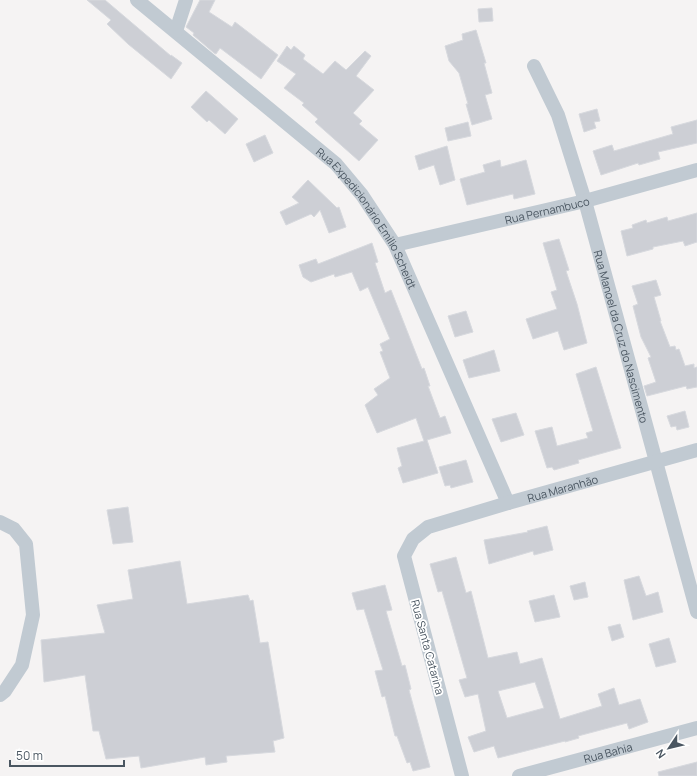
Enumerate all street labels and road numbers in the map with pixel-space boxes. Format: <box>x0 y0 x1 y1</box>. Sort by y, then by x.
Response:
street label: Rua Expedicionário Emilio Scheidt <box>313 144 421 291</box>
street label: Rua Pernambuco <box>503 193 591 227</box>
street label: Rua Manoel da Cruz do Nascimento <box>591 248 653 425</box>
street label: Rua Maranhão <box>525 471 600 505</box>
street label: Rua Santa Catarina <box>408 598 448 696</box>
street label: Rua Bahia <box>582 738 634 766</box>

